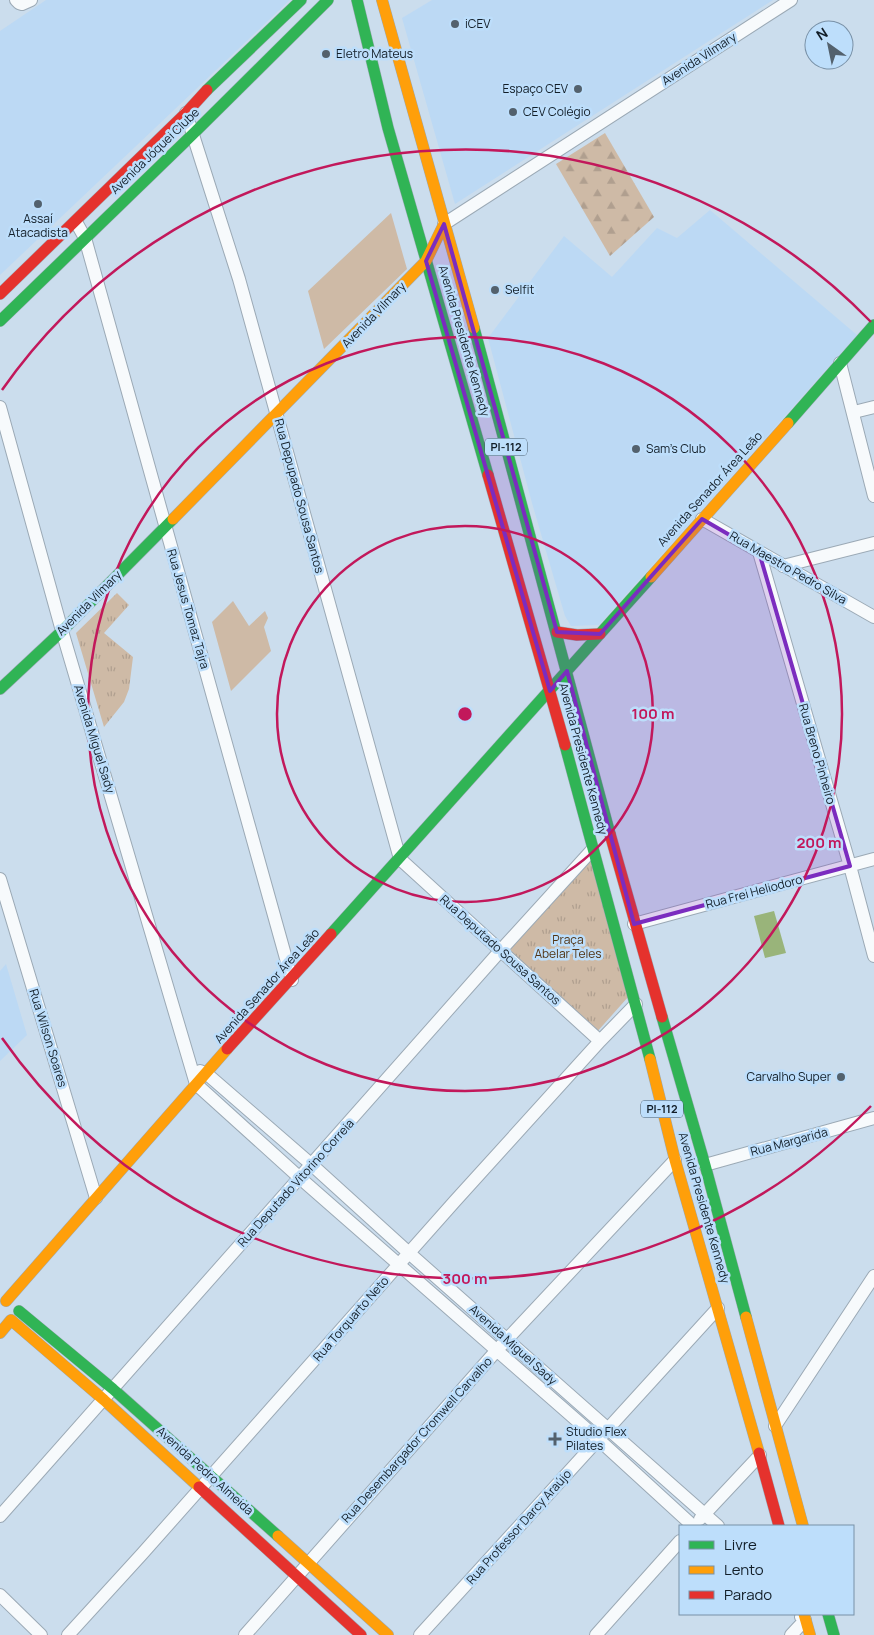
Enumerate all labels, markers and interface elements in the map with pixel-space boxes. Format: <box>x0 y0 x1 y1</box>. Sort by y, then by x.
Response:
place label: iCEV <box>465 15 491 32</box>
marker: iCEV <box>449 18 461 30</box>
north arrow <box>804 20 854 70</box>
text: N <box>812 23 831 44</box>
street label: Avenida Vilmary <box>658 28 740 89</box>
place label: Eletro Mateus <box>336 45 413 62</box>
marker: Eletro Mateus <box>320 48 332 60</box>
place label: Espaço CEV <box>502 80 569 97</box>
marker: Espaço CEV <box>572 83 584 95</box>
place label: CEV Colégio <box>523 103 591 120</box>
street label: Avenida Jóquei Clube <box>106 104 203 198</box>
marker: CEV Colégio <box>507 106 519 118</box>
marker: Assaí Atacadista <box>32 198 44 210</box>
place label: Assaí Atacadista <box>8 210 68 241</box>
street label: Avenida Presidente Kennedy <box>435 263 494 419</box>
street label: Avenida Vilmary <box>338 277 410 351</box>
place label: Selfit <box>505 281 534 298</box>
marker: Selfit <box>489 284 501 296</box>
street label: Rua Depupado Sousa Santos <box>271 417 328 575</box>
street label: Avenida Senador Área Leão <box>653 427 766 550</box>
road number: PI-112 <box>485 438 527 456</box>
place label: Sam's Club <box>646 440 706 457</box>
marker: Sam's Club <box>630 443 642 455</box>
street label: Rua Maestro Pedro Silva <box>727 527 850 608</box>
street label: Rua Jesus Tomaz Tajra <box>163 547 214 671</box>
street label: Avenida Vilmary <box>52 566 126 639</box>
street label: Avenida Presidente Kennedy <box>555 681 612 837</box>
street label: Avenida Miguel Sady <box>70 682 119 796</box>
street label: Rua Breno Pinheiro <box>795 701 840 806</box>
text: 100 m <box>632 703 674 724</box>
centre of rings <box>456 705 474 723</box>
text: 200 m <box>796 832 842 853</box>
street label: Rua Frei Heliodoro <box>704 870 804 913</box>
street label: Rua Deputado Sousa Santos <box>436 891 564 1008</box>
street label: Avenida Senador Área Leão <box>210 924 323 1047</box>
park label: Praça Abelar Teles <box>534 931 602 962</box>
street label: Rua Wilson Soares <box>25 987 72 1089</box>
place label: Carvalho Super <box>747 1068 832 1085</box>
marker: Carvalho Super <box>835 1071 847 1083</box>
road number: PI-112 <box>641 1100 683 1118</box>
street label: Rua Deputado Vitorino Correia <box>233 1115 358 1250</box>
street label: Rua Margarida <box>748 1123 829 1160</box>
street label: Avenida Presidente Kennedy <box>675 1130 734 1286</box>
text: 300 m <box>443 1268 487 1289</box>
street label: Rua Torquarto Neto <box>309 1273 392 1365</box>
street label: Avenida Miguel Sady <box>466 1301 561 1389</box>
street label: Rua Desembargador Cromwell Carvalho <box>337 1353 496 1526</box>
street label: Avenida Pedro Almeida <box>153 1422 258 1519</box>
place label: Studio Flex Pilates <box>566 1423 627 1454</box>
marker: Studio Flex Pilates <box>548 1432 562 1446</box>
street label: Rua Professor Darcy Araújo <box>462 1465 575 1588</box>
legend <box>679 1525 854 1615</box>
text: Livre <box>724 1534 757 1555</box>
text: Lento <box>724 1559 764 1580</box>
text: Parado <box>724 1584 772 1605</box>

